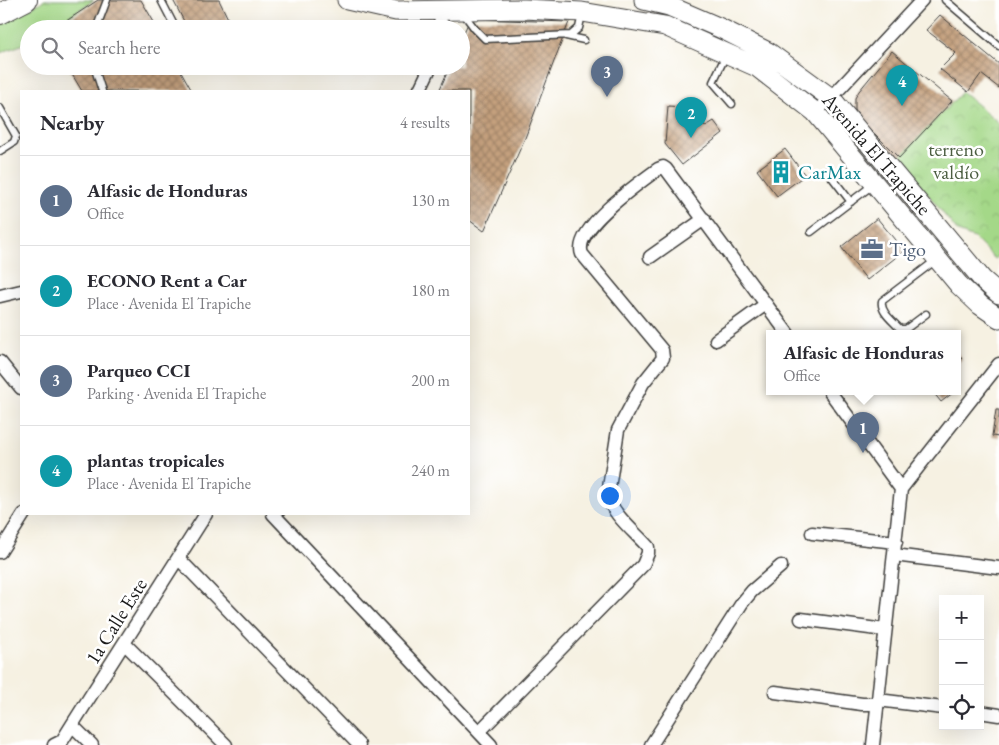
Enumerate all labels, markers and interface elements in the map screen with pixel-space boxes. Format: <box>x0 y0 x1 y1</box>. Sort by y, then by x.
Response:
search box <box>20 20 470 75</box>
icon: search <box>38 34 66 62</box>
text: Search here <box>78 35 160 60</box>
pin: 3 <box>591 56 623 97</box>
pin: 4 <box>886 65 918 106</box>
street label: Avenida El Trapiche <box>816 87 937 221</box>
pin: 2 <box>675 97 707 138</box>
text: Nearby <box>40 109 104 136</box>
text: 4 results <box>400 112 450 133</box>
park label: terreno valdío <box>928 136 984 185</box>
building icon: CarMax <box>768 159 794 185</box>
place label: CarMax <box>798 159 861 185</box>
text: Alfasic de Honduras <box>87 178 248 203</box>
text: 1 <box>52 190 60 211</box>
text: 130 m <box>411 190 450 211</box>
text: Office <box>87 203 124 224</box>
office icon: Tigo <box>859 236 885 262</box>
place label: Tigo <box>889 236 926 262</box>
text: ECONO Rent a Car <box>87 268 247 293</box>
text: 2 <box>52 280 60 301</box>
text: 180 m <box>411 280 450 301</box>
text: Place · Avenida El Trapiche <box>87 293 251 314</box>
popup <box>766 330 961 395</box>
text: Alfasic de Honduras <box>783 340 944 365</box>
text: Parqueo CCI <box>87 358 190 383</box>
text: Office <box>783 365 820 386</box>
text: 3 <box>52 370 60 391</box>
text: 200 m <box>411 370 450 391</box>
text: Parking · Avenida El Trapiche <box>87 383 266 404</box>
pin: 1 <box>847 412 879 453</box>
text: plantas tropicales <box>87 448 224 473</box>
text: 4 <box>52 460 60 481</box>
text: 240 m <box>411 460 450 481</box>
text: Place · Avenida El Trapiche <box>87 473 251 494</box>
your location <box>597 483 623 509</box>
street label: 1a Calle Este <box>79 573 153 669</box>
map controls <box>939 595 984 730</box>
button: + <box>939 595 984 640</box>
button: − <box>939 640 984 685</box>
button: locate <box>939 685 984 730</box>

